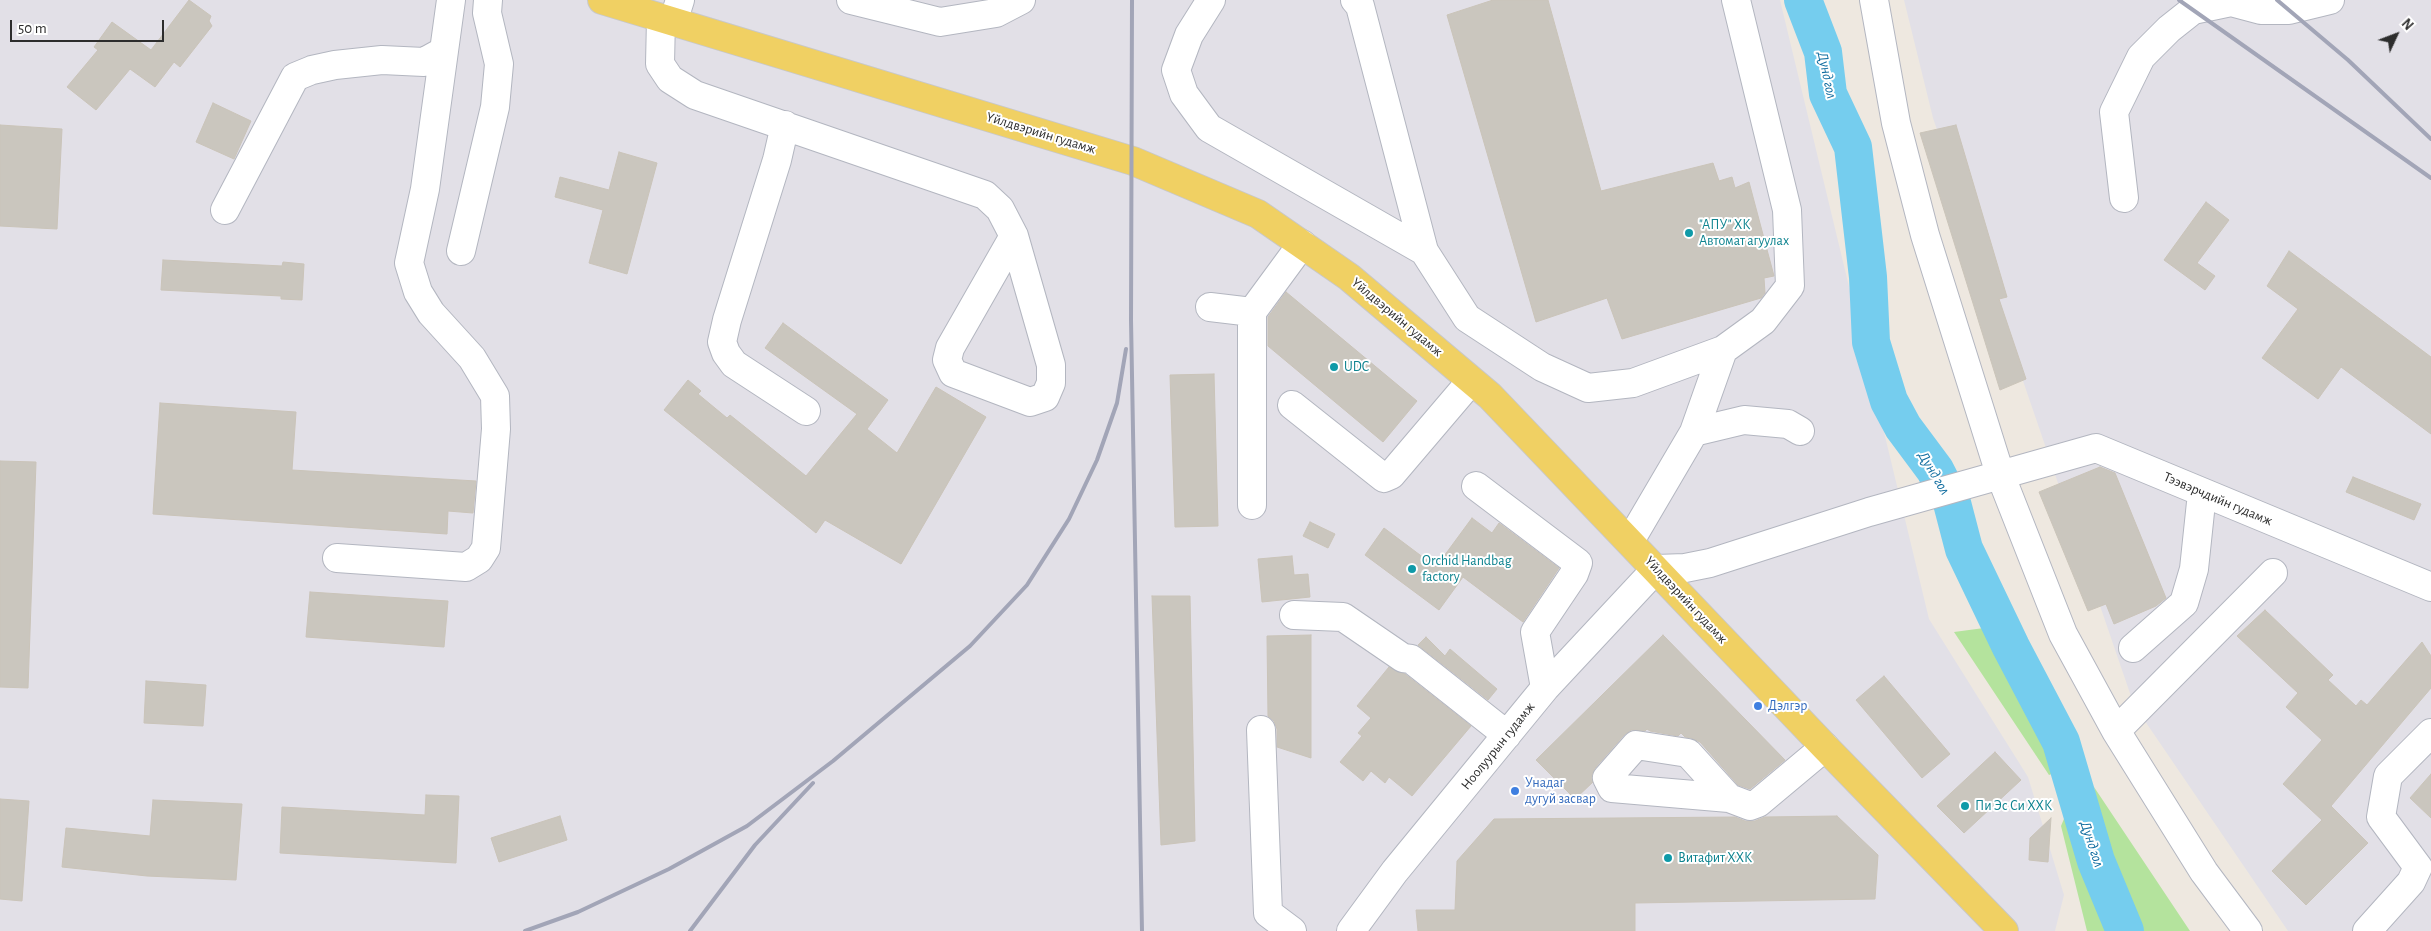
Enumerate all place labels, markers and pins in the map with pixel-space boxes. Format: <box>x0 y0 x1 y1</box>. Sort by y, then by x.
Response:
place label: "АПУ" ХК Автомат агуулах <box>1699 217 1789 250</box>
marker: "АПУ" ХК Автомат агуулах <box>1683 227 1695 239</box>
place label: UDC <box>1344 359 1369 375</box>
marker: UDC <box>1328 361 1340 373</box>
place label: Orchid Handbag factory <box>1422 553 1512 586</box>
marker: Orchid Handbag factory <box>1406 563 1418 575</box>
place label: Дэлгэр <box>1768 698 1807 714</box>
marker: Дэлгэр <box>1752 700 1764 712</box>
place label: Унадаг дугуй засвар <box>1525 775 1596 808</box>
marker: Унадаг дугуй засвар <box>1509 785 1521 797</box>
place label: Пи Эс Си ХХК <box>1975 798 2052 814</box>
marker: Пи Эс Си ХХК <box>1959 800 1971 812</box>
place label: Витафит ХХК <box>1678 850 1752 866</box>
marker: Витафит ХХК <box>1662 852 1674 864</box>

